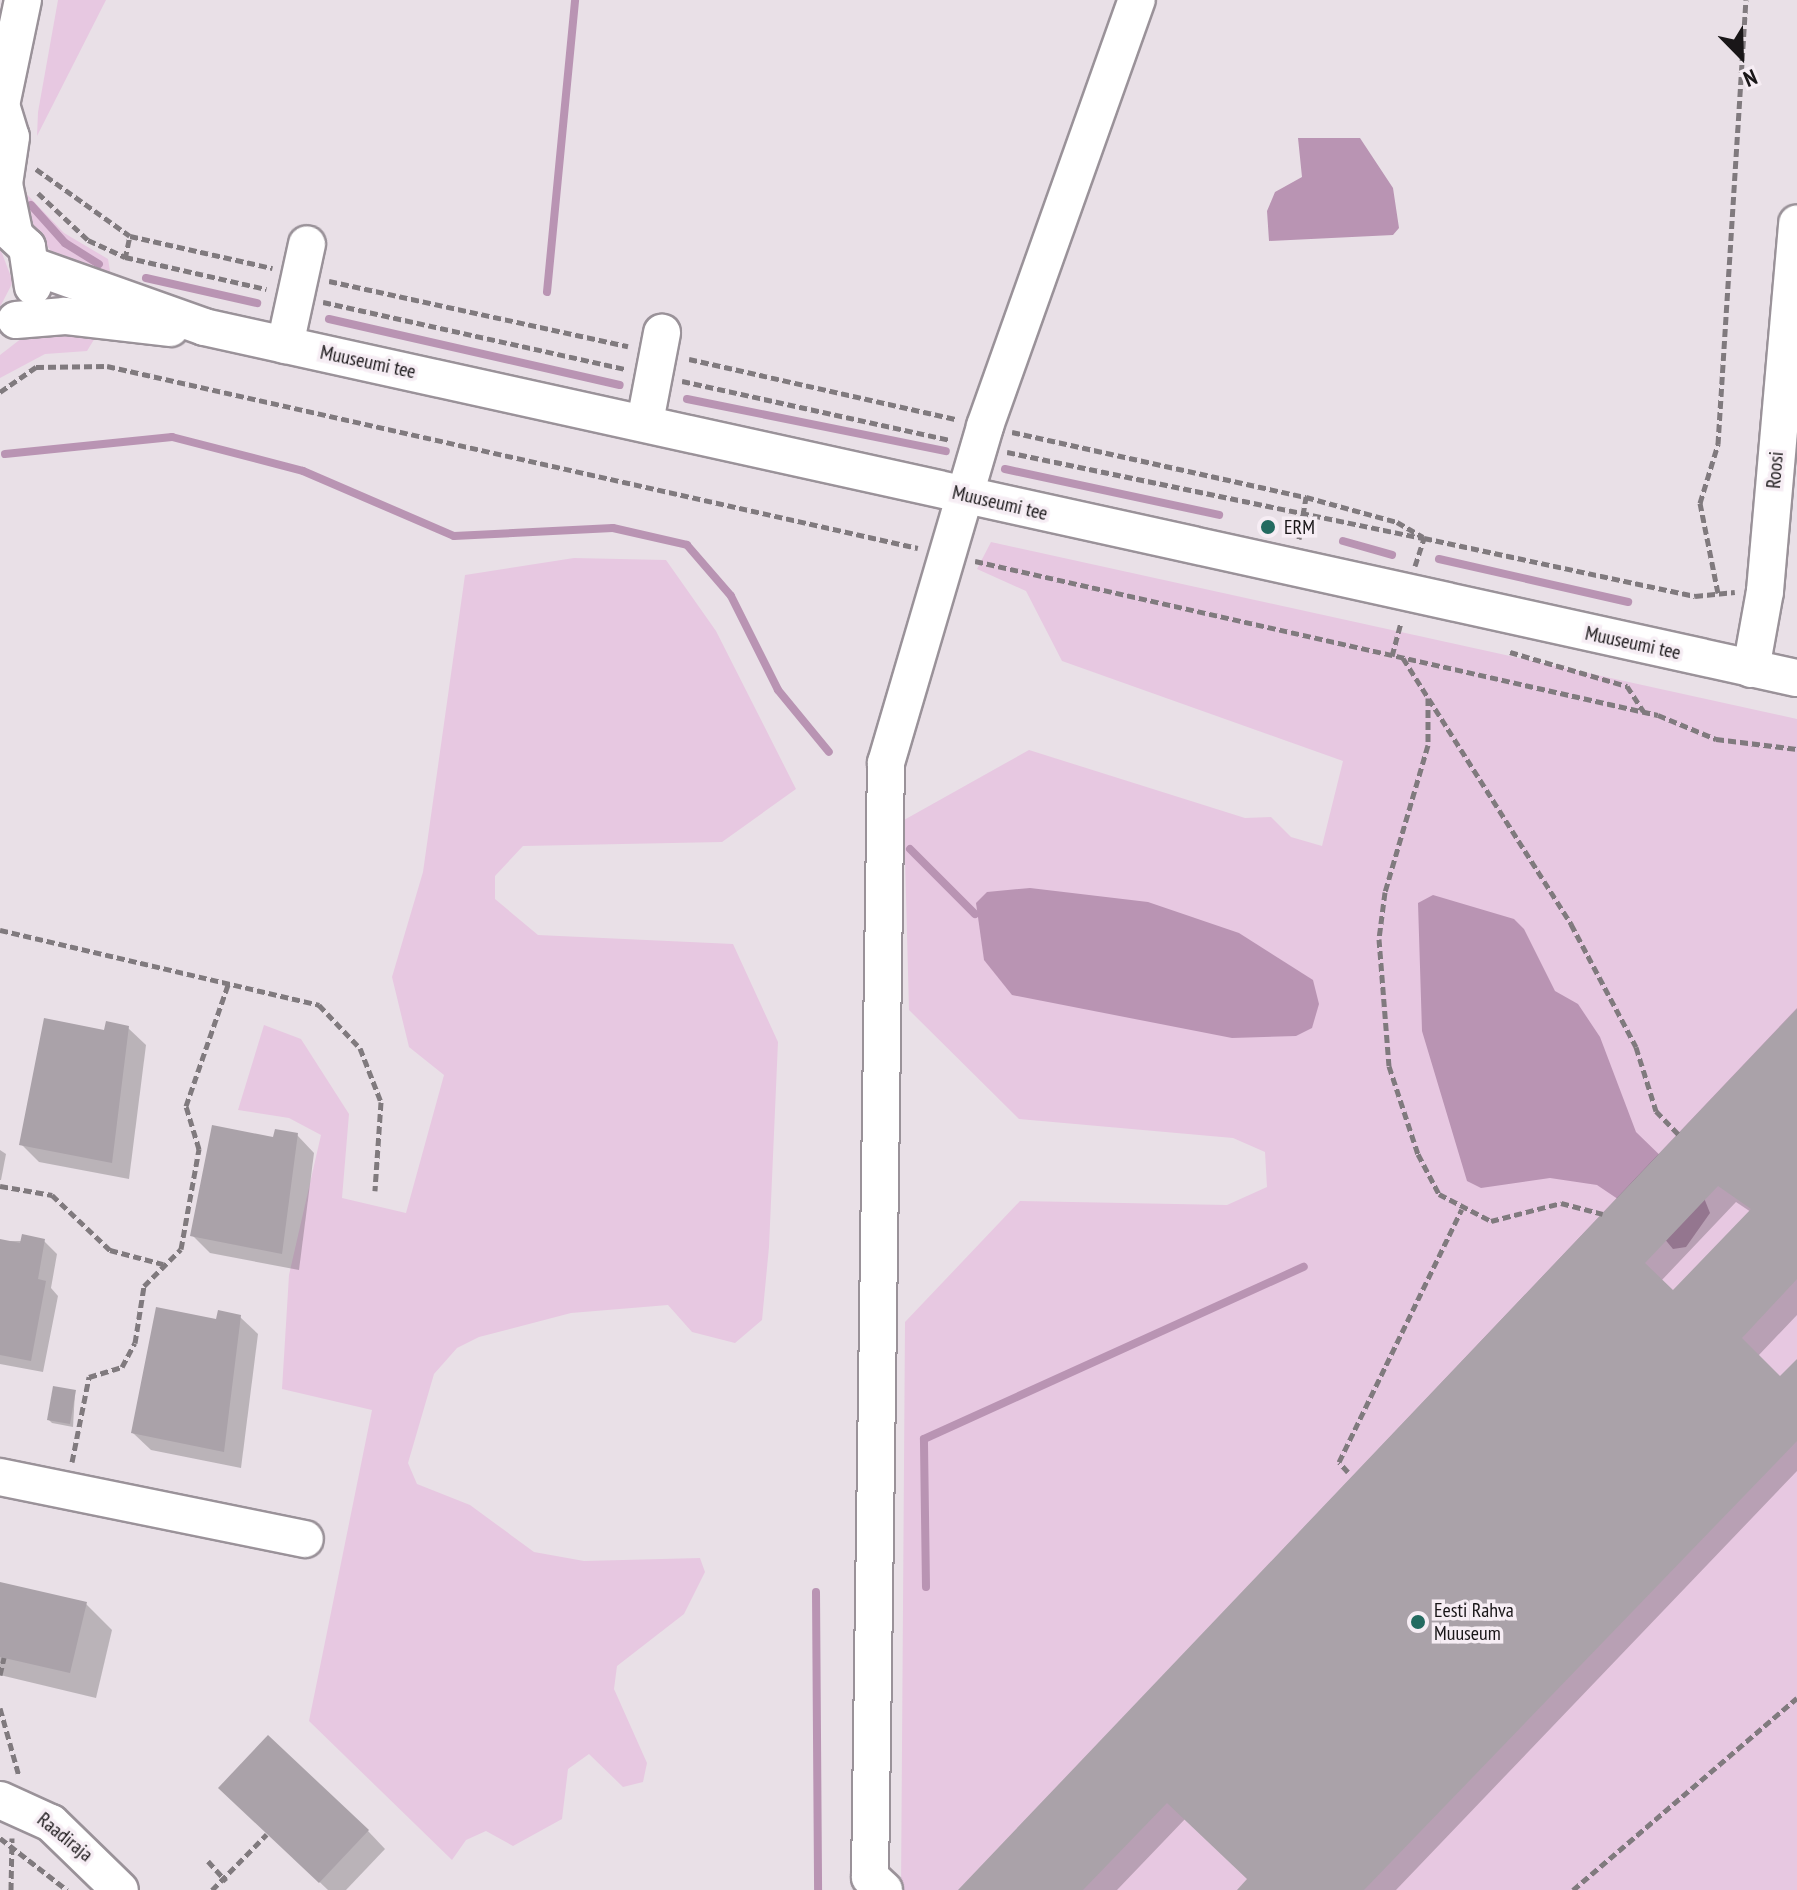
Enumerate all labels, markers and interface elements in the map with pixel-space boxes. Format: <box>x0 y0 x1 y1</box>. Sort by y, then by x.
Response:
north arrow <box>1701 16 1781 96</box>
text: N <box>1739 63 1761 93</box>
street label: Muuseumi tee <box>318 340 418 384</box>
street label: Roosi <box>1761 450 1789 490</box>
street label: Muuseumi tee <box>950 480 1050 526</box>
place label: ERM <box>1284 515 1315 539</box>
marker: ERM <box>1259 518 1277 536</box>
street label: Muuseumi tee <box>1583 621 1683 665</box>
place label: Eesti Rahva Muuseum <box>1434 1598 1514 1645</box>
marker: Eesti Rahva Muuseum <box>1409 1613 1427 1631</box>
street label: Raadiraja <box>32 1807 98 1867</box>

